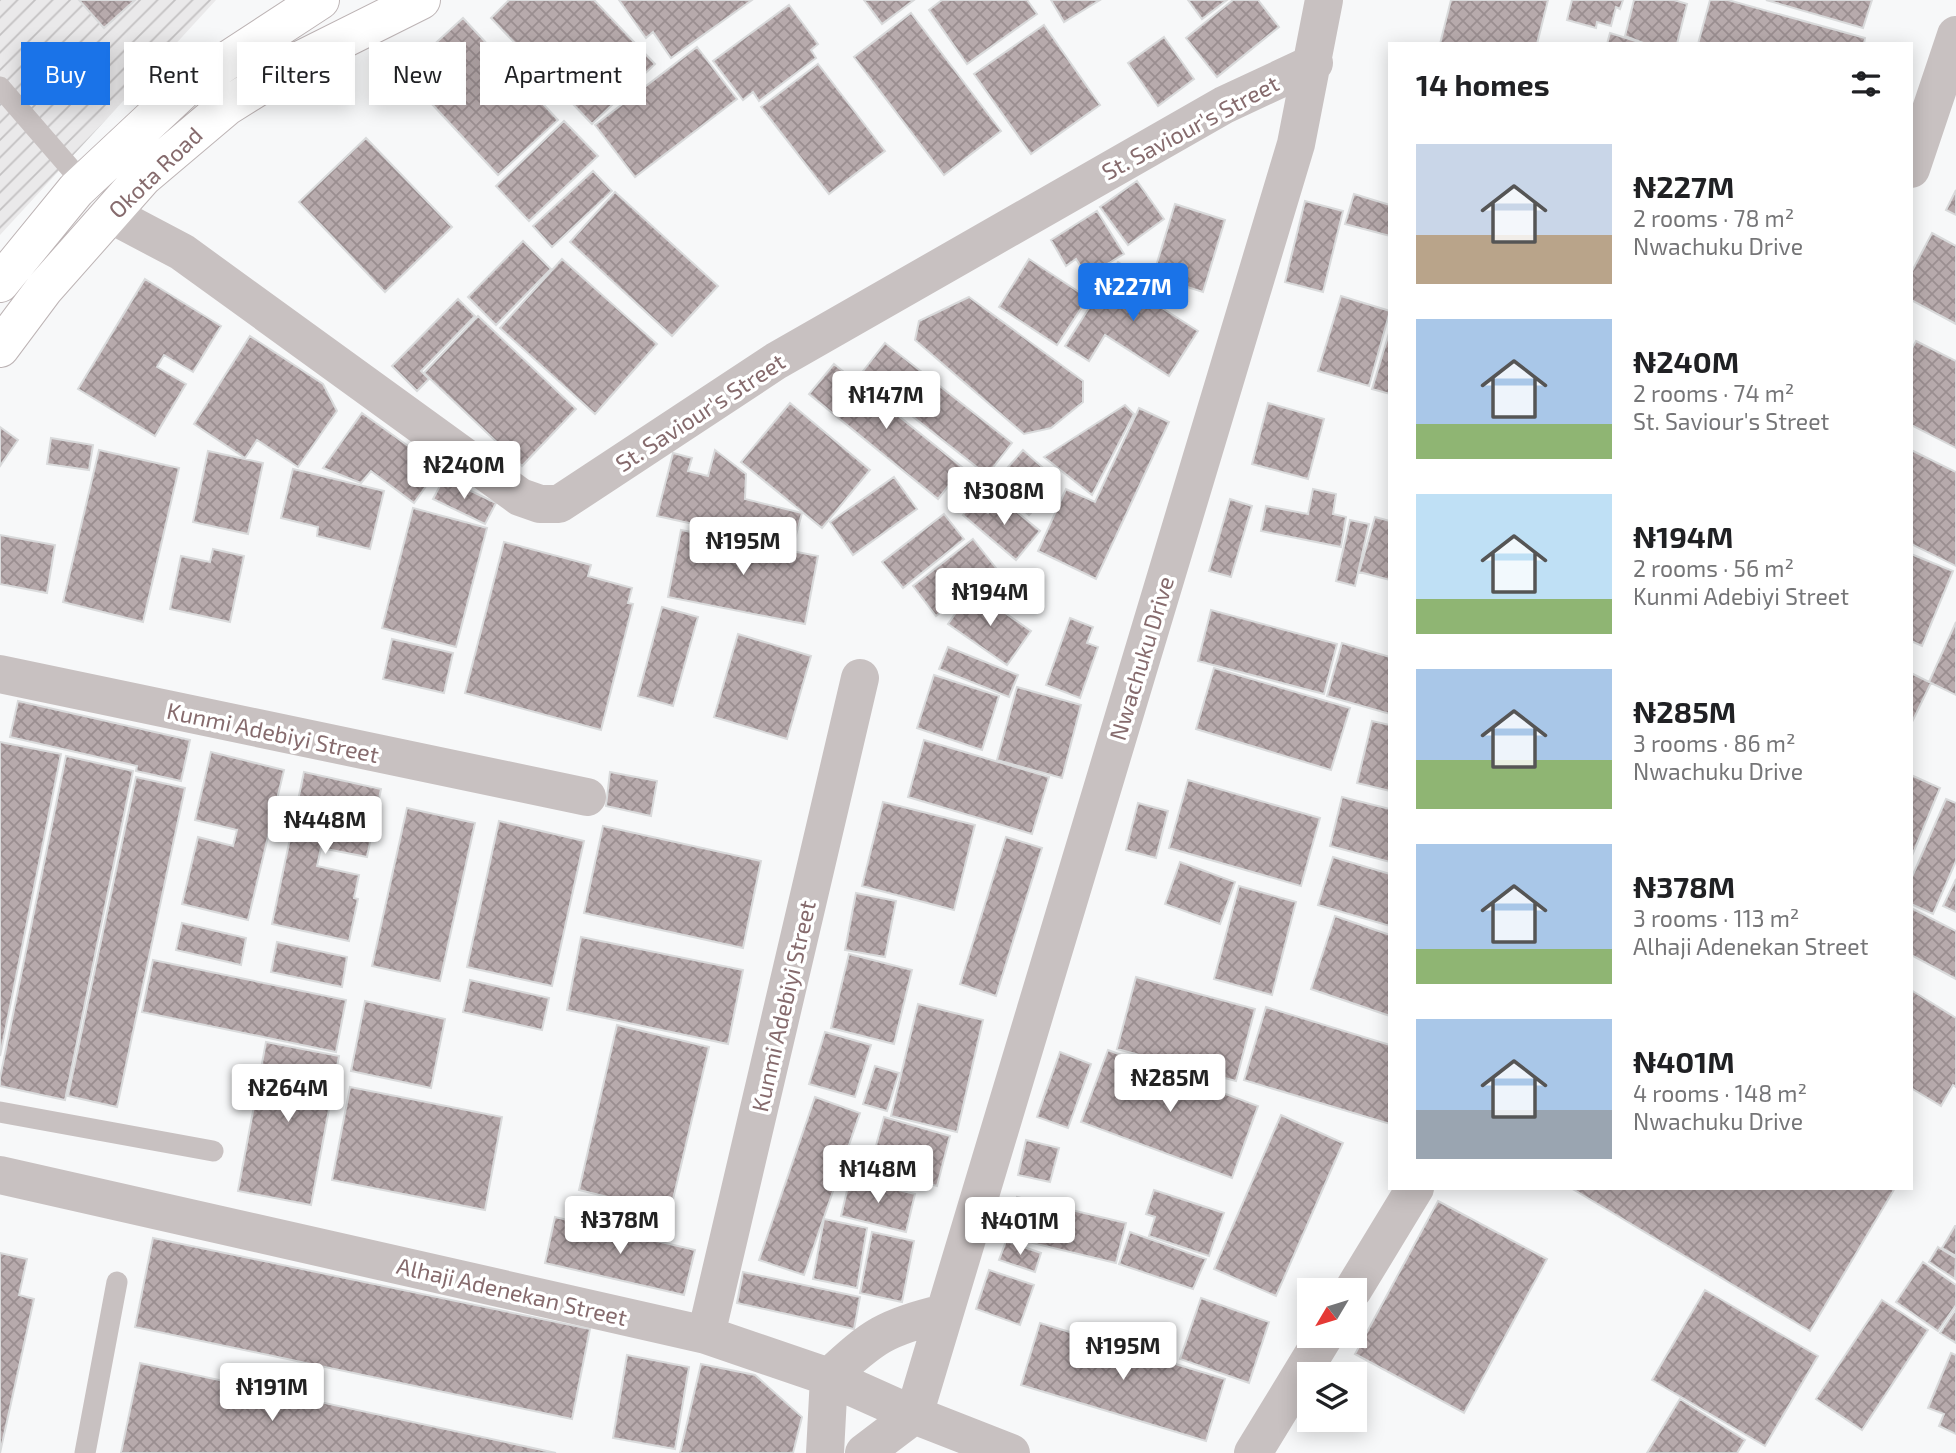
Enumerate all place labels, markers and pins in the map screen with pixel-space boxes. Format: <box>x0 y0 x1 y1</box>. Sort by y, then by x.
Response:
pin: ₦227M <box>1084 264 1182 323</box>
pin: ₦147M <box>837 372 935 431</box>
pin: ₦240M <box>415 442 513 501</box>
pin: ₦308M <box>955 468 1053 527</box>
pin: ₦195M <box>694 518 792 577</box>
pin: ₦194M <box>941 568 1039 628</box>
pin: ₦448M <box>276 796 374 856</box>
pin: ₦285M <box>1121 1054 1219 1114</box>
pin: ₦264M <box>239 1064 337 1124</box>
pin: ₦148M <box>829 1146 927 1205</box>
pin: ₦378M <box>571 1196 669 1256</box>
pin: ₦401M <box>971 1198 1069 1257</box>
pin: ₦195M <box>1074 1322 1172 1382</box>
pin: ₦191M <box>223 1364 321 1423</box>

